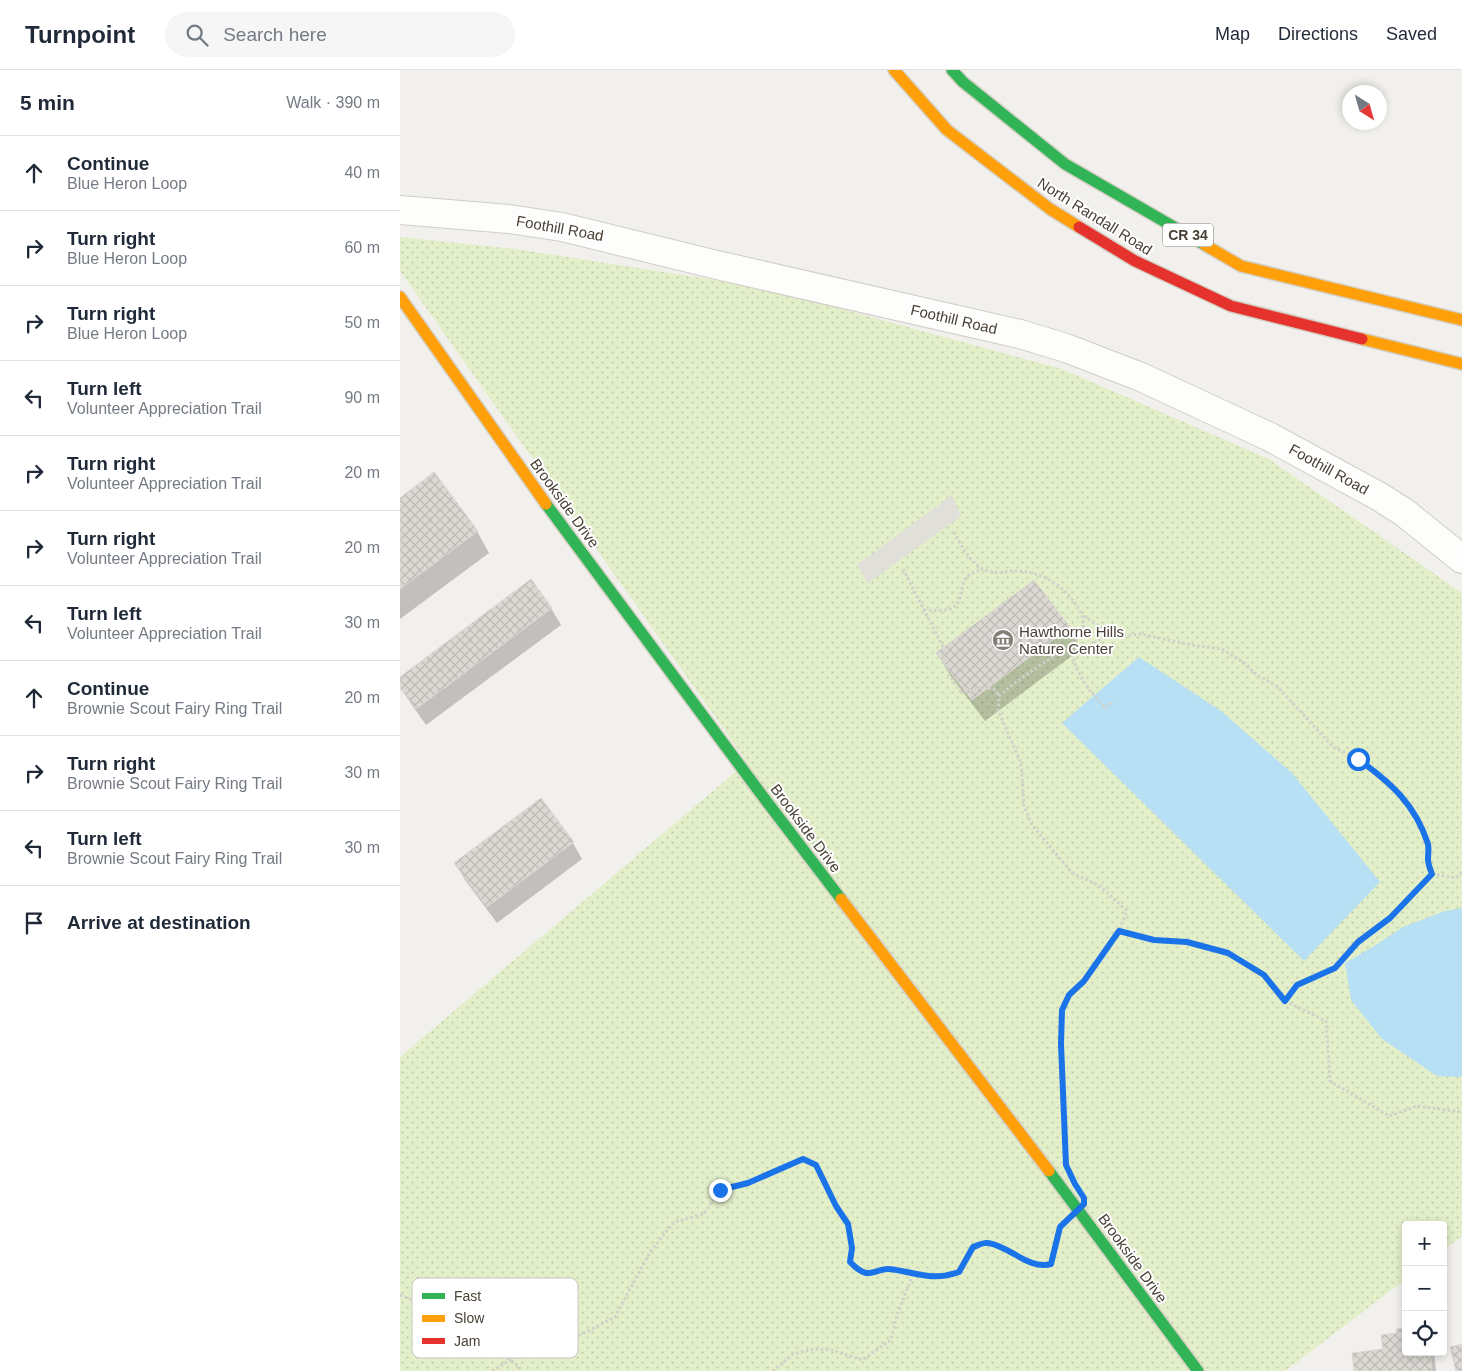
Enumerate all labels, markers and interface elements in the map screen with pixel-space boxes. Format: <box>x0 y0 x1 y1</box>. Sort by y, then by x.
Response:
search box <box>165 12 515 57</box>
text: Turnpoint <box>25 21 135 48</box>
icon: search <box>183 21 211 49</box>
text: Search here <box>223 24 327 45</box>
text: Map <box>1215 24 1250 44</box>
text: Directions <box>1278 24 1358 44</box>
text: Saved <box>1386 24 1437 44</box>
north arrow <box>1342 85 1387 130</box>
text: 5 min <box>20 91 75 114</box>
text: Walk · 390 m <box>286 94 380 111</box>
text: Continue <box>67 153 149 174</box>
icon: ahead <box>20 159 48 187</box>
text: 40 m <box>344 164 380 181</box>
street label: North Randall Road <box>1035 174 1155 258</box>
text: Blue Heron Loop <box>67 175 187 192</box>
street label: Foothill Road <box>515 212 605 244</box>
road number: CR 34 <box>1163 224 1213 246</box>
text: Turn right <box>67 228 155 249</box>
icon: right <box>20 234 48 262</box>
text: 60 m <box>344 239 380 256</box>
text: Blue Heron Loop <box>67 250 187 267</box>
street label: Foothill Road <box>909 301 999 337</box>
text: Turn right <box>67 303 155 324</box>
icon: right <box>20 309 48 337</box>
text: 50 m <box>344 314 380 331</box>
text: Blue Heron Loop <box>67 325 187 342</box>
text: Turn left <box>67 378 142 399</box>
icon: left <box>20 384 48 412</box>
text: 90 m <box>344 389 380 406</box>
text: Volunteer Appreciation Trail <box>67 400 262 417</box>
street label: Foothill Road <box>1286 440 1372 498</box>
text: Turn right <box>67 453 155 474</box>
street label: Brookside Drive <box>527 455 603 551</box>
icon: right <box>20 459 48 487</box>
text: 20 m <box>344 464 380 481</box>
text: Volunteer Appreciation Trail <box>67 475 262 492</box>
text: Turn right <box>67 528 155 549</box>
icon: right <box>20 534 48 562</box>
text: 20 m <box>344 539 380 556</box>
text: Volunteer Appreciation Trail <box>67 550 262 567</box>
text: Turn left <box>67 603 142 624</box>
icon: left <box>20 609 48 637</box>
text: 30 m <box>344 614 380 631</box>
place label: Hawthorne Hills Nature Center <box>1019 623 1124 657</box>
text: Volunteer Appreciation Trail <box>67 625 262 642</box>
museum icon: Hawthorne Hills Nature Center <box>991 628 1015 652</box>
text: Continue <box>67 678 149 699</box>
icon: ahead <box>20 684 48 712</box>
text: 20 m <box>344 689 380 706</box>
text: Brownie Scout Fairy Ring Trail <box>67 700 282 717</box>
route start <box>1347 748 1370 771</box>
text: Turn right <box>67 753 155 774</box>
icon: right <box>20 759 48 787</box>
text: 30 m <box>344 764 380 781</box>
text: Brownie Scout Fairy Ring Trail <box>67 775 282 792</box>
street label: Brookside Drive <box>767 781 845 875</box>
text: Turn left <box>67 828 142 849</box>
icon: left <box>20 834 48 862</box>
text: 30 m <box>344 839 380 856</box>
text: Brownie Scout Fairy Ring Trail <box>67 850 282 867</box>
icon: arrive <box>20 909 48 937</box>
text: Arrive at destination <box>67 912 251 933</box>
route end <box>709 1179 732 1202</box>
street label: Brookside Drive <box>1095 1210 1171 1306</box>
map controls <box>1402 1221 1447 1356</box>
button: + <box>1402 1221 1447 1266</box>
button: − <box>1402 1266 1447 1311</box>
legend <box>412 1278 578 1358</box>
text: Fast <box>454 1288 481 1304</box>
text: Slow <box>454 1310 485 1326</box>
button: locate <box>1402 1311 1447 1356</box>
text: Jam <box>454 1333 480 1349</box>

